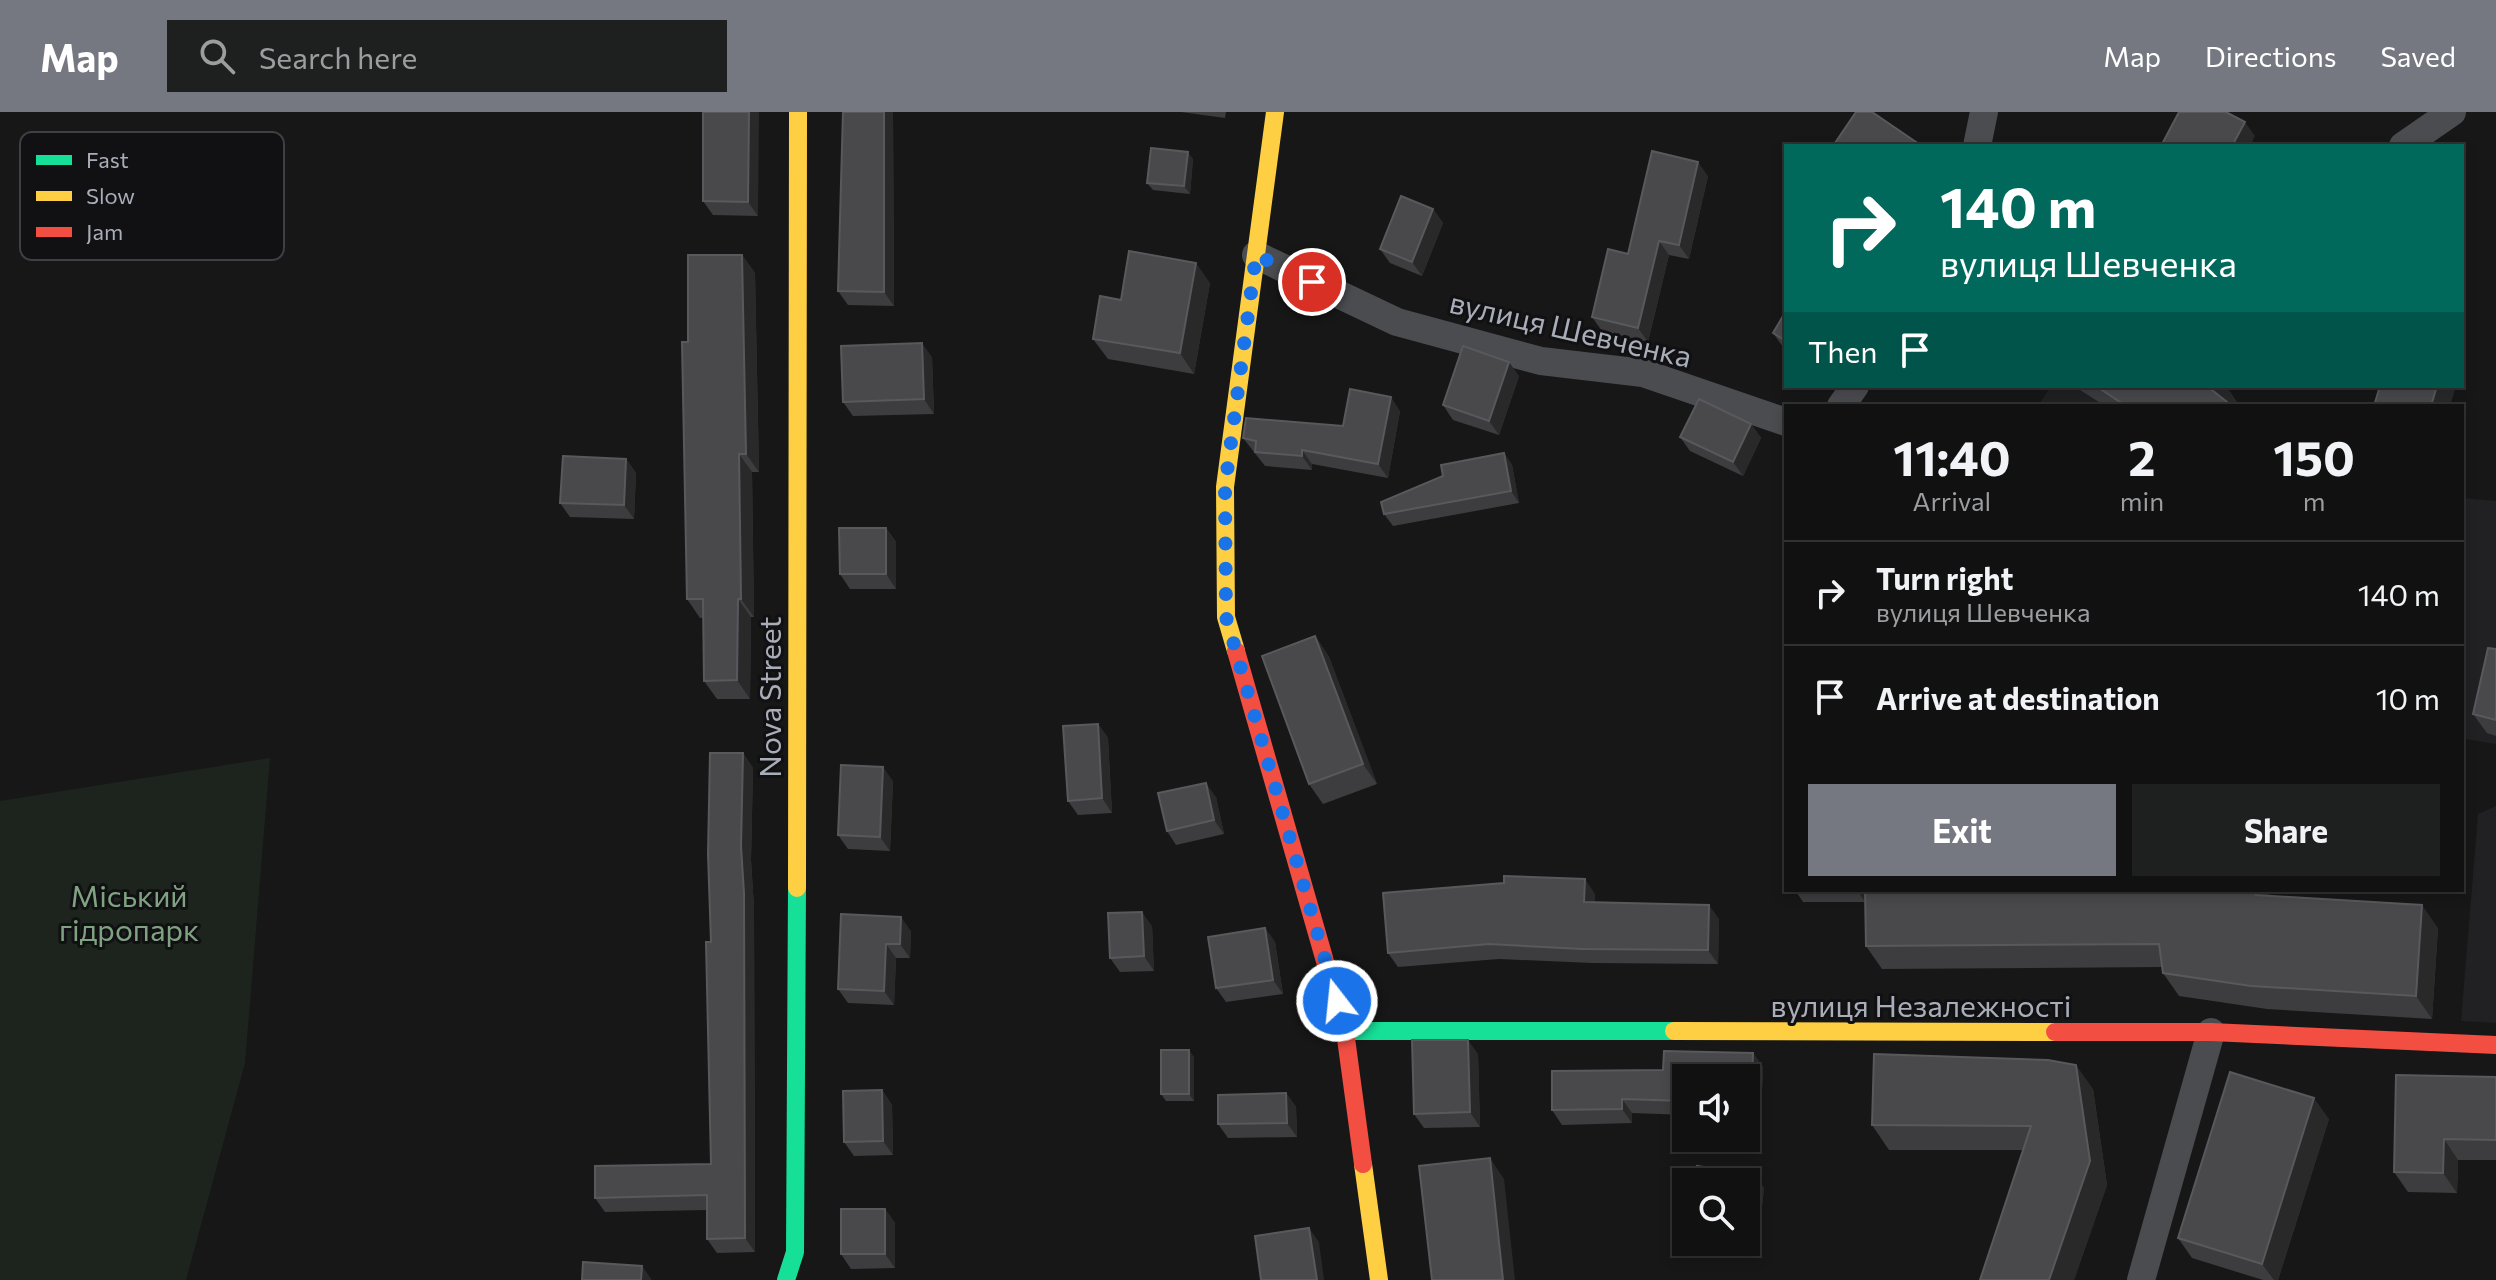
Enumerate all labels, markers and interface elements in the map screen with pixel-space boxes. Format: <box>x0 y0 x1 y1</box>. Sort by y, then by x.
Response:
search box <box>167 20 727 92</box>
text: Map <box>40 33 119 80</box>
icon: search <box>195 34 239 78</box>
text: Search here <box>259 38 417 75</box>
text: Map <box>2103 39 2161 73</box>
text: Directions <box>2205 39 2336 73</box>
text: Saved <box>2380 39 2456 73</box>
legend <box>20 132 284 260</box>
text: Fast <box>86 146 129 173</box>
text: 140 m <box>1940 171 2096 240</box>
icon: right <box>1808 176 1912 280</box>
text: Slow <box>86 182 135 209</box>
text: Jam <box>86 218 123 245</box>
text: вулиця Шевченка <box>1940 240 2237 284</box>
pin <box>1278 248 1346 316</box>
icon: arrive <box>1290 260 1334 304</box>
street label: вулиця Шевченка <box>1446 282 1696 374</box>
icon: arrive <box>1893 328 1937 372</box>
text: Then <box>1808 332 1877 369</box>
text: 11:40 <box>1893 427 2011 486</box>
text: 2 <box>2128 427 2156 486</box>
text: 150 <box>2273 427 2355 486</box>
text: Arrival <box>1913 485 1991 516</box>
text: min <box>2120 485 2164 516</box>
text: m <box>2303 485 2325 516</box>
text: Turn right <box>1876 559 2013 596</box>
icon: right <box>1808 571 1852 615</box>
text: 140 m <box>2358 575 2440 612</box>
text: вулиця Шевченка <box>1876 596 2090 627</box>
street label: Nova Street <box>750 616 787 778</box>
icon: arrive <box>1808 675 1852 719</box>
text: Arrive at destination <box>1876 679 2160 716</box>
text: 10 m <box>2376 679 2440 716</box>
button: Exit <box>1808 784 2116 876</box>
button: Share <box>2132 784 2440 876</box>
park label: Міський гідропарк <box>59 876 199 947</box>
position arrow <box>1295 959 1379 1043</box>
street label: вулиця Незалежності <box>1771 986 2071 1023</box>
map controls <box>1672 1064 1760 1256</box>
button: sound <box>1672 1064 1760 1152</box>
button: search <box>1672 1168 1760 1256</box>

